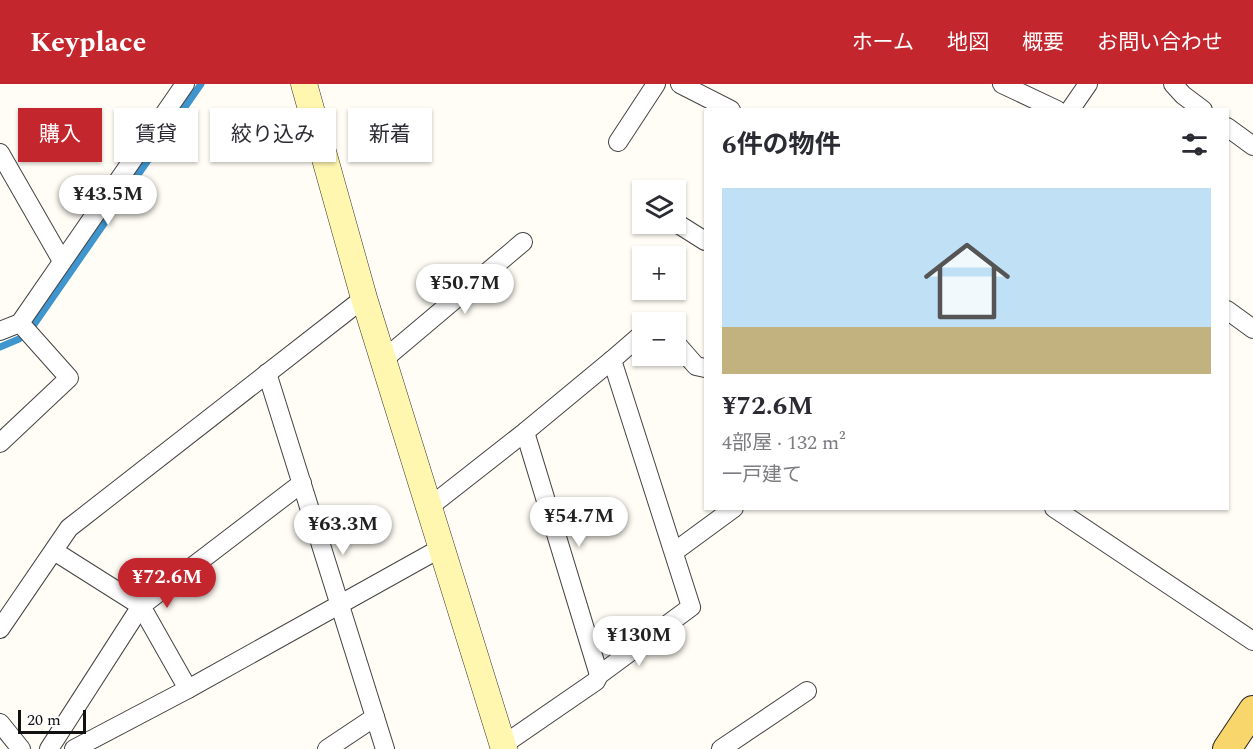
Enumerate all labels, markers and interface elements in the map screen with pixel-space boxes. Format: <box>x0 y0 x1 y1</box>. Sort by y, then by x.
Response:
text: Keyplace <box>30 21 146 64</box>
text: ホーム <box>852 27 914 59</box>
text: 地図 <box>947 27 989 59</box>
text: 概要 <box>1022 27 1064 59</box>
text: お問い合わせ <box>1097 27 1223 59</box>
chip: 購入 <box>18 108 102 162</box>
chip: 賃貸 <box>114 108 198 162</box>
chip: 絞り込み <box>210 108 336 162</box>
chip: 新着 <box>348 108 432 162</box>
text: 6件の物件 <box>722 125 841 165</box>
icon: filters <box>1178 128 1211 161</box>
pin: ¥43.5M <box>59 175 157 226</box>
text: ¥43.5M <box>73 179 143 209</box>
map controls <box>632 180 686 366</box>
button: layers <box>632 180 686 234</box>
icon: home <box>913 227 1021 335</box>
button: + <box>632 246 686 300</box>
pin: ¥50.7M <box>416 264 514 315</box>
text: ¥50.7M <box>430 268 500 298</box>
button: − <box>632 312 686 366</box>
text: ¥72.6M <box>722 386 813 426</box>
text: 4部屋 · 132 m² <box>722 428 846 458</box>
text: 一戸建て <box>722 460 802 490</box>
pin: ¥54.7M <box>530 497 628 548</box>
text: ¥54.7M <box>544 501 614 531</box>
pin: ¥63.3M <box>294 505 392 556</box>
text: ¥63.3M <box>308 509 378 539</box>
pin: ¥72.6M <box>118 558 216 609</box>
text: ¥72.6M <box>132 562 202 592</box>
pin: ¥130M <box>597 616 681 667</box>
text: ¥130M <box>607 620 671 650</box>
scale bar <box>18 707 86 734</box>
text: 20 m <box>27 708 61 732</box>

